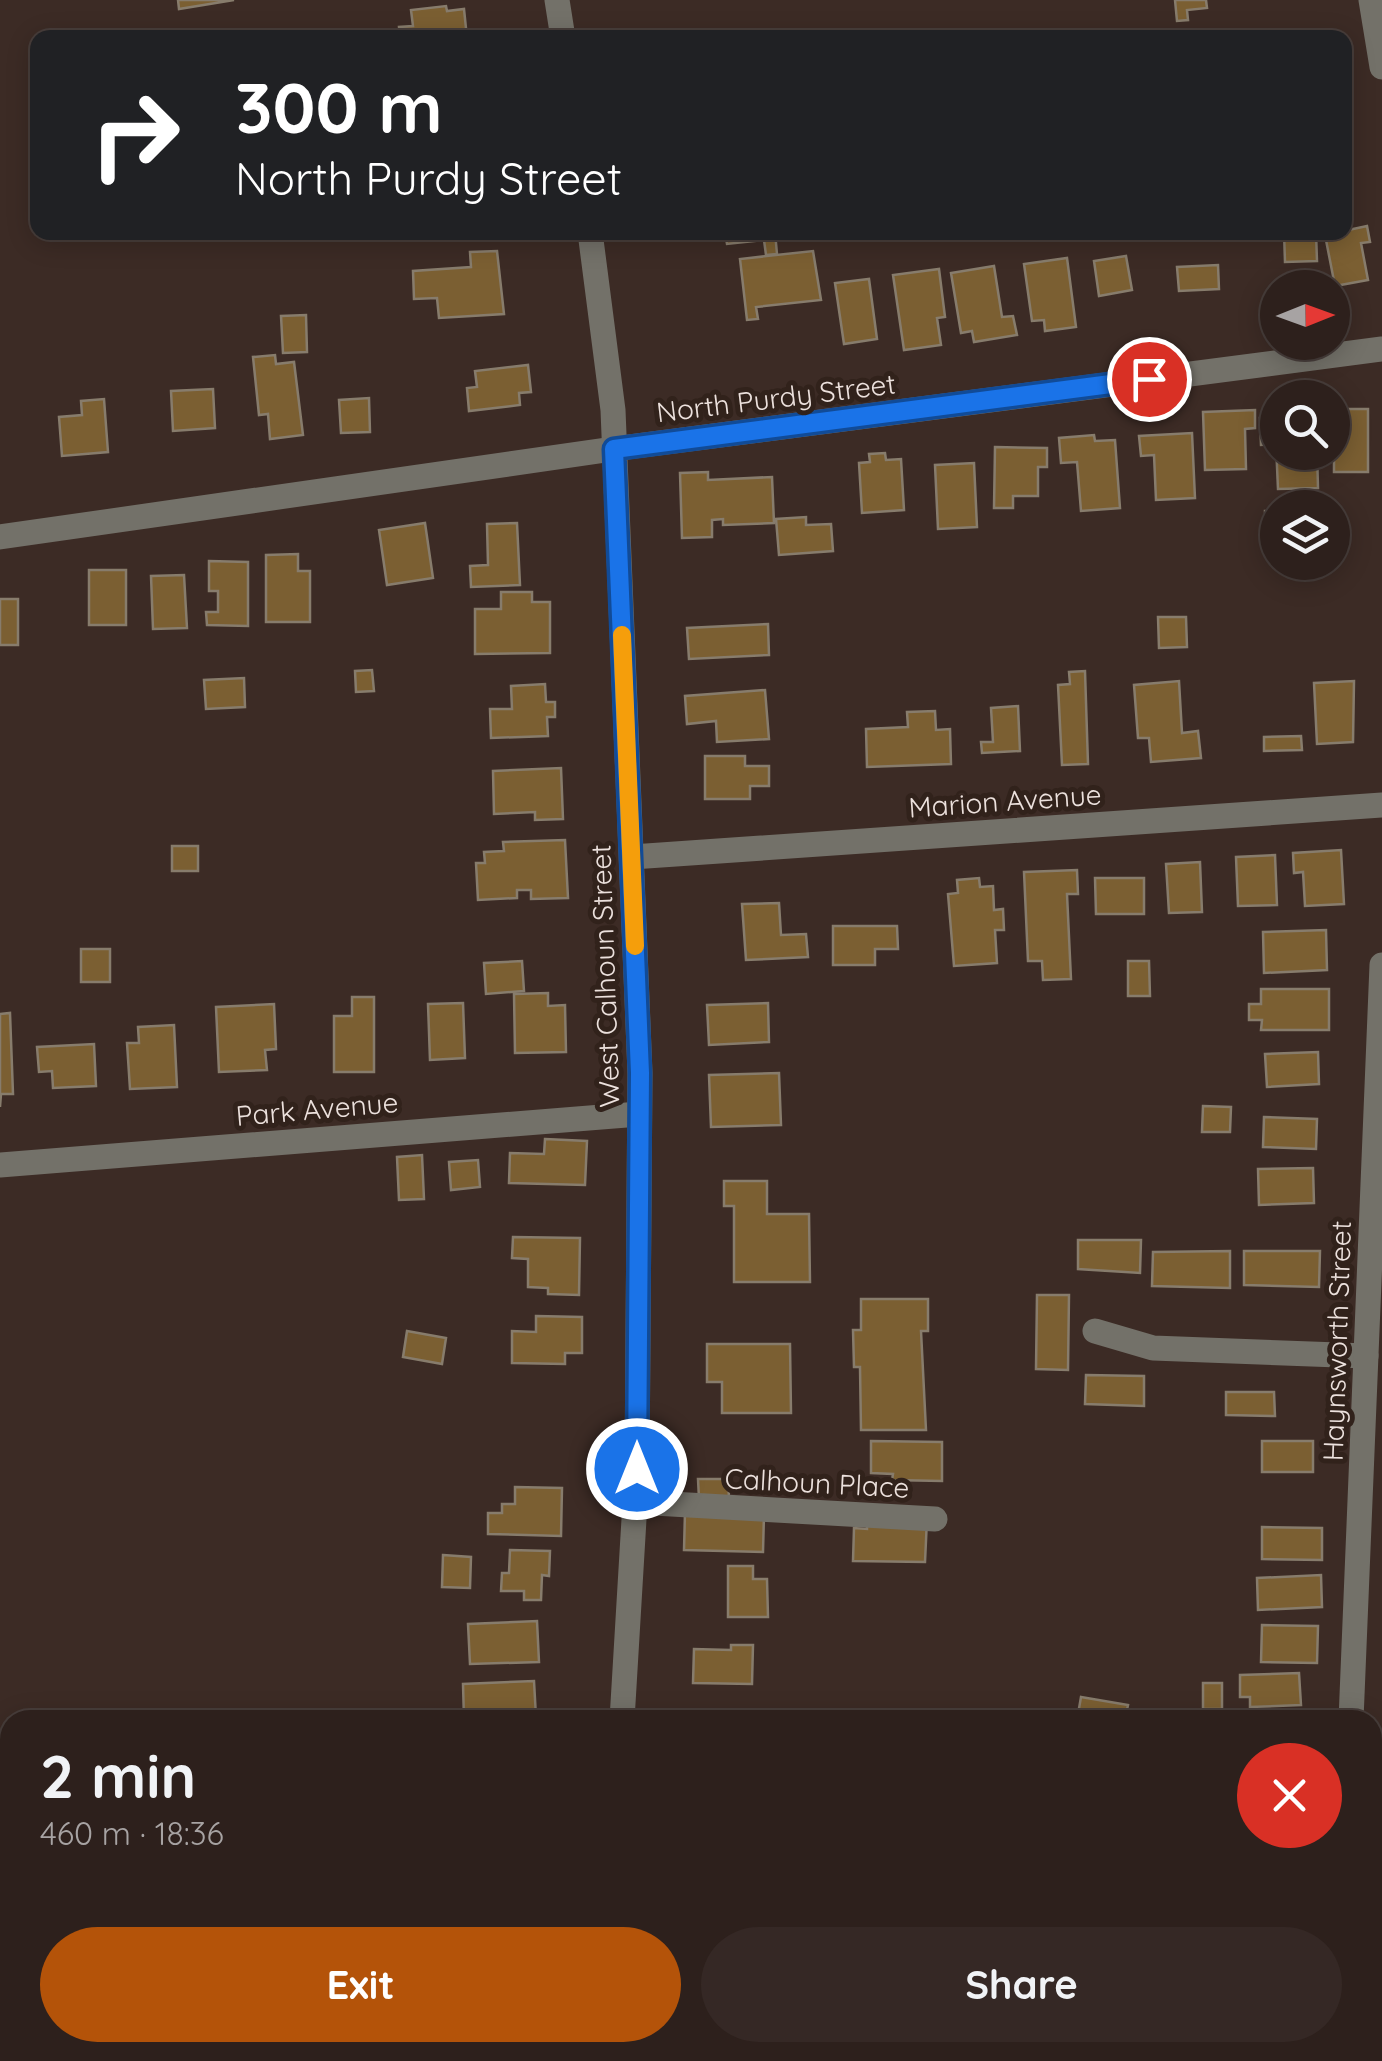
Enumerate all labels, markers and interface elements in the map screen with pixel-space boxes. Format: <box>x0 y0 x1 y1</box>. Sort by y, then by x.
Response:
text: 300 m <box>235 63 443 151</box>
icon: right <box>70 70 200 200</box>
text: North Purdy Street <box>235 150 622 206</box>
north arrow <box>1260 270 1350 360</box>
map controls <box>1260 270 1350 580</box>
pin <box>1107 337 1192 422</box>
icon: arrive <box>1122 352 1177 407</box>
street label: North Purdy Street <box>654 365 898 430</box>
button: search <box>1260 380 1350 470</box>
button: layers <box>1260 490 1350 580</box>
street label: Marion Avenue <box>907 776 1103 825</box>
street label: West Calhoun Street <box>582 844 627 1108</box>
street label: Park Avenue <box>234 1084 400 1133</box>
street label: Haynsworth Street <box>1315 1220 1358 1462</box>
position arrow <box>585 1417 689 1521</box>
street label: Calhoun Place <box>724 1460 910 1505</box>
text: 2 min <box>40 1738 196 1813</box>
button: close <box>1237 1743 1342 1848</box>
text: 460 m · 18:36 <box>40 1813 224 1853</box>
button: Exit <box>40 1927 681 2042</box>
button: Share <box>701 1927 1342 2042</box>

